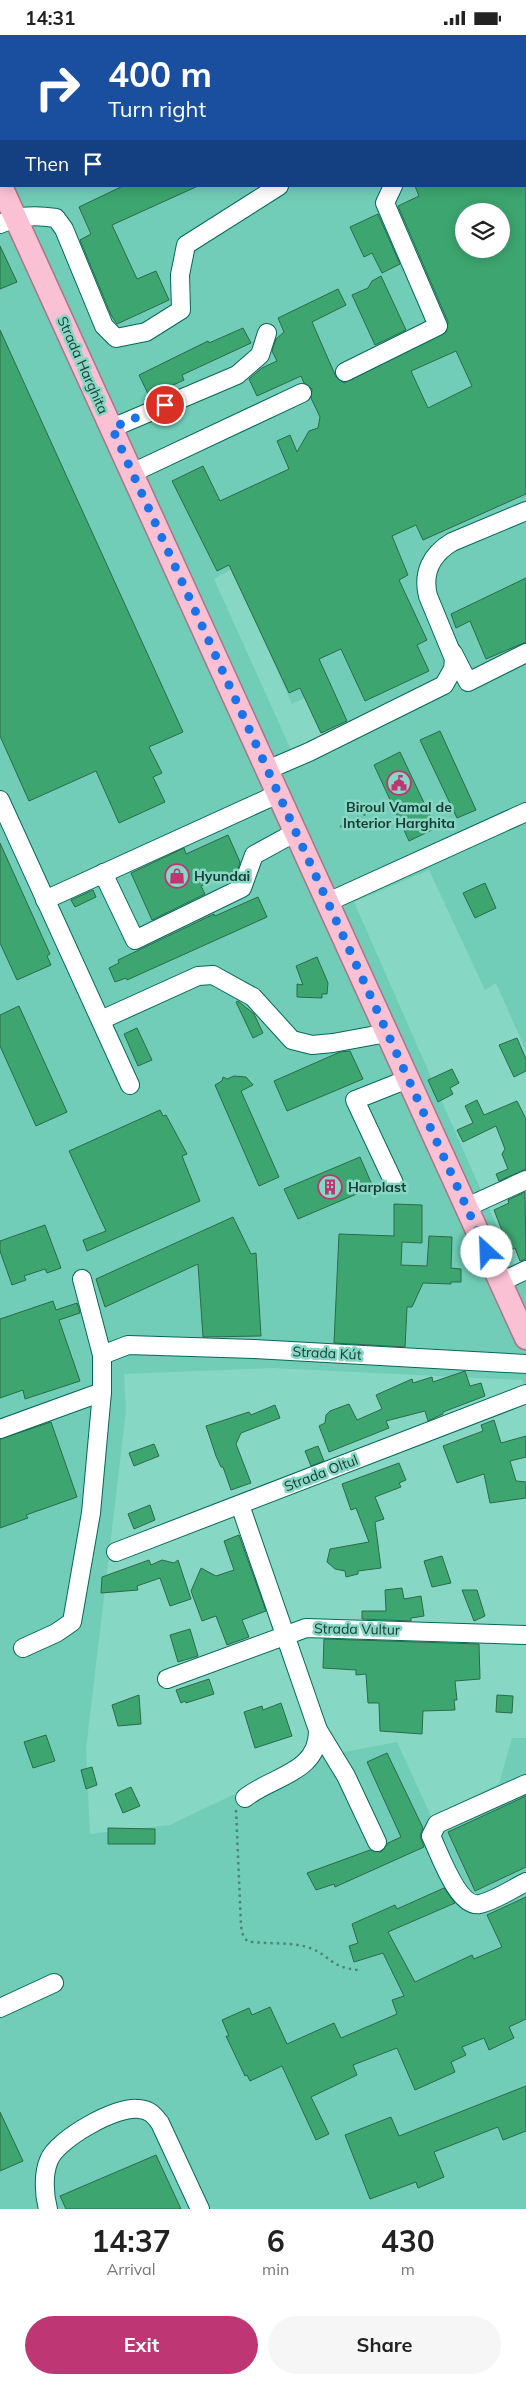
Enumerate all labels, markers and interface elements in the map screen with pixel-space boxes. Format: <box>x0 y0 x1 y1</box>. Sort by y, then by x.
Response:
text: 14:31 <box>25 6 75 30</box>
text: 400 m <box>108 52 212 96</box>
icon: right <box>25 55 90 120</box>
text: Turn right <box>108 95 206 123</box>
icon: arrive <box>79 150 107 178</box>
text: Then <box>25 152 69 176</box>
map controls <box>455 203 510 258</box>
button: layers <box>455 203 510 258</box>
street label: Strada Harghita <box>53 313 113 417</box>
pin <box>144 384 186 426</box>
icon: arrive <box>151 391 179 419</box>
public building icon: Biroul Vamal de Interior Harghita <box>386 770 412 796</box>
place label: Biroul Vamal de Interior Harghita <box>343 798 455 832</box>
shop icon: Hyundai <box>164 863 190 889</box>
place label: Hyundai <box>194 867 250 885</box>
building icon: Harplast <box>317 1174 343 1200</box>
place label: Harplast <box>348 1178 407 1196</box>
position arrow <box>460 1225 512 1277</box>
street label: Strada Kút <box>292 1342 362 1364</box>
street label: Strada Oltul <box>281 1451 361 1495</box>
street label: Strada Vultur <box>314 1619 401 1639</box>
text: 14:37 <box>91 2222 171 2260</box>
text: 6 <box>267 2222 285 2260</box>
text: 430 <box>381 2222 435 2260</box>
text: Arrival <box>107 2259 156 2279</box>
text: min <box>262 2259 289 2279</box>
text: m <box>401 2259 415 2279</box>
button: Exit <box>25 2316 258 2374</box>
button: Share <box>268 2316 501 2374</box>

